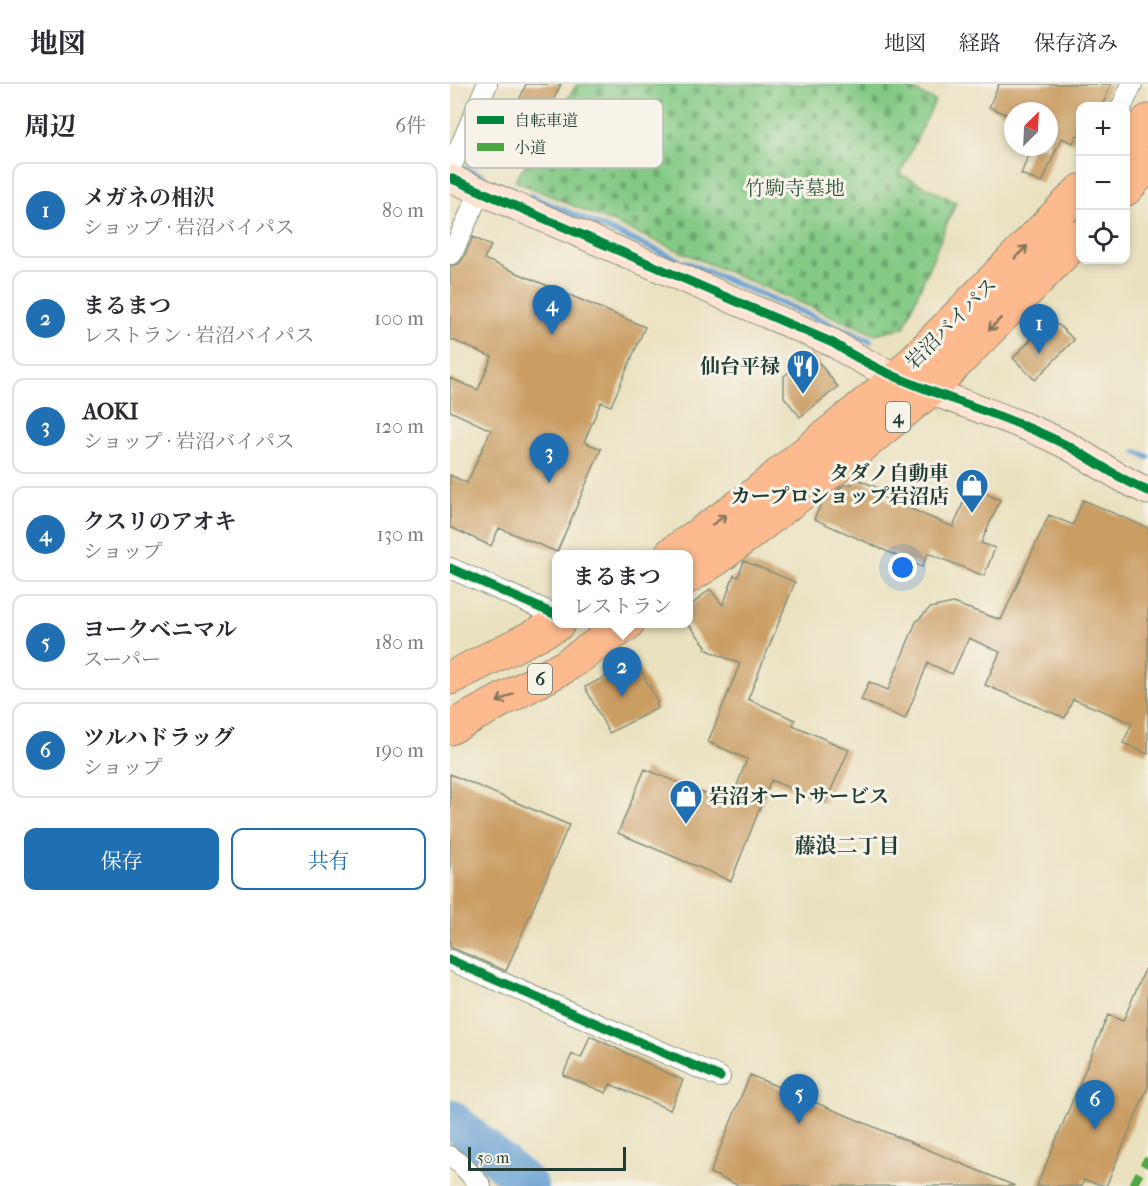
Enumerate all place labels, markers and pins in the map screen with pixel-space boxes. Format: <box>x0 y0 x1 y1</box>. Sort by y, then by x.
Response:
pin: 4 <box>532 286 572 335</box>
pin: 1 <box>1020 304 1058 354</box>
restaurant icon: 仙台平禄 <box>785 348 821 395</box>
place label: 仙台平禄 <box>700 355 780 378</box>
pin: 3 <box>530 434 568 483</box>
place label: タダノ自動車 カープロショップ岩沼店 <box>730 462 949 508</box>
shop icon: タダノ自動車 カープロショップ岩沼店 <box>954 467 990 514</box>
pin: 2 <box>602 648 642 697</box>
shop icon: 岩沼オートサービス <box>668 778 704 825</box>
place label: 岩沼オートサービス <box>709 785 889 808</box>
pin: 5 <box>780 1074 818 1124</box>
pin: 6 <box>1076 1080 1114 1130</box>

